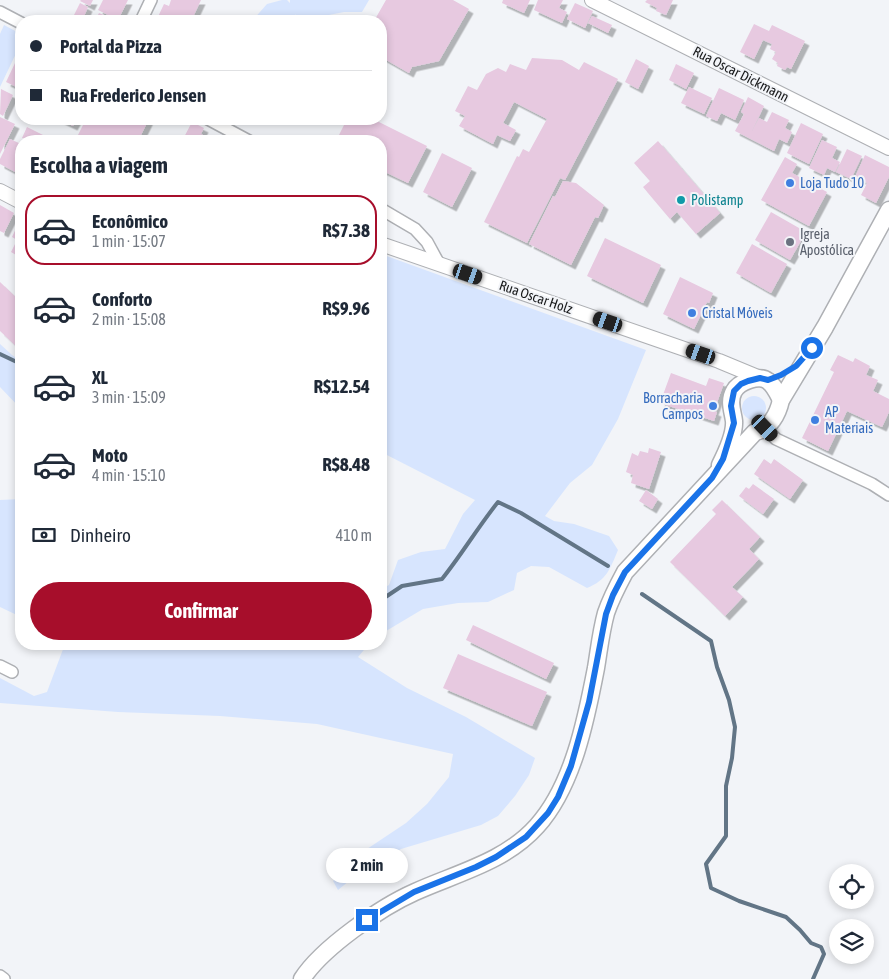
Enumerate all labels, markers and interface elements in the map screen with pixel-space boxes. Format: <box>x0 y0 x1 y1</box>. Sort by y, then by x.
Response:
text: Portal da Pizza <box>60 35 162 57</box>
street label: Rua Oscar Dickmann <box>690 43 792 105</box>
text: Rua Frederico Jensen <box>60 84 206 106</box>
text: Escolha a viagem <box>30 152 168 178</box>
place label: Loja Tudo 10 <box>800 175 865 191</box>
marker: Loja Tudo 10 <box>784 177 796 189</box>
place label: Polistamp <box>691 192 744 208</box>
marker: Polistamp <box>675 194 687 206</box>
icon: car <box>32 208 77 253</box>
text: Econômico <box>92 210 168 232</box>
text: R$7.38 <box>322 219 370 241</box>
place label: Igreja Apostólica <box>800 226 854 258</box>
text: 1 min · 15:07 <box>92 232 166 250</box>
marker: Igreja Apostólica <box>784 236 796 248</box>
car <box>451 262 484 286</box>
street label: Rua Oscar Holz <box>497 277 575 317</box>
icon: car <box>32 286 77 331</box>
text: Conforto <box>92 288 153 310</box>
text: R$9.96 <box>322 297 370 319</box>
place label: Cristal Móveis <box>702 305 773 321</box>
marker: Cristal Móveis <box>686 307 698 319</box>
text: 2 min · 15:08 <box>92 310 166 328</box>
car <box>591 310 624 334</box>
route start <box>801 337 823 359</box>
car <box>684 342 717 366</box>
icon: car <box>32 364 77 409</box>
text: XL <box>92 366 108 388</box>
text: R$12.54 <box>313 375 370 397</box>
text: 3 min · 15:09 <box>92 388 166 406</box>
place label: Borracharia Campos <box>643 390 703 422</box>
marker: Borracharia Campos <box>707 400 719 412</box>
place label: AP Materiais <box>825 404 873 436</box>
car <box>749 412 780 444</box>
marker: AP Materiais <box>809 414 821 426</box>
icon: car <box>32 442 77 487</box>
text: Moto <box>92 444 128 466</box>
text: R$8.48 <box>322 453 370 475</box>
text: 4 min · 15:10 <box>92 466 165 484</box>
icon: cash <box>30 521 58 549</box>
text: Dinheiro <box>70 524 131 546</box>
text: 410 m <box>336 526 372 544</box>
button: Confirmar <box>30 582 372 640</box>
callout: 2 min <box>326 848 408 882</box>
text: 2 min <box>351 856 383 874</box>
map controls <box>829 864 874 964</box>
button: locate <box>829 864 874 909</box>
route end <box>356 909 378 931</box>
button: layers <box>829 919 874 964</box>

